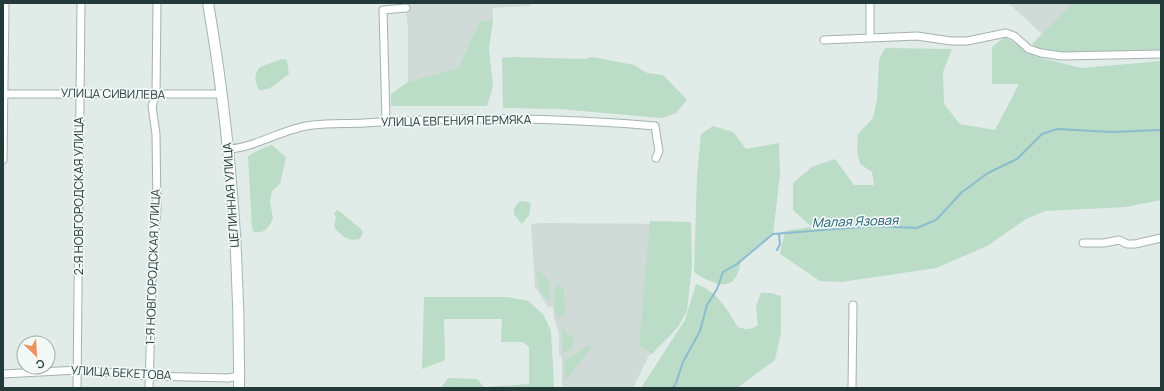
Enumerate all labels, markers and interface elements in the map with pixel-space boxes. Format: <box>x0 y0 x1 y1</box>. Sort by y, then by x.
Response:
street label: УЛИЦА СИВИЛЕВА <box>61 84 166 103</box>
street label: УЛИЦА ЕВГЕНИЯ ПЕРМЯКА <box>381 111 532 130</box>
street label: 2-Я НОВГОРОДСКАЯ УЛИЦА <box>70 116 87 275</box>
street label: ЦЕЛИННАЯ УЛИЦА <box>218 141 243 248</box>
street label: 1-Я НОВГОРОДСКАЯ УЛИЦА <box>141 188 164 345</box>
water label: Малая Язовая <box>811 210 900 232</box>
north arrow <box>16 335 56 375</box>
text: С <box>34 356 47 373</box>
street label: УЛИЦА БЕКЕТОВА <box>70 361 172 384</box>

